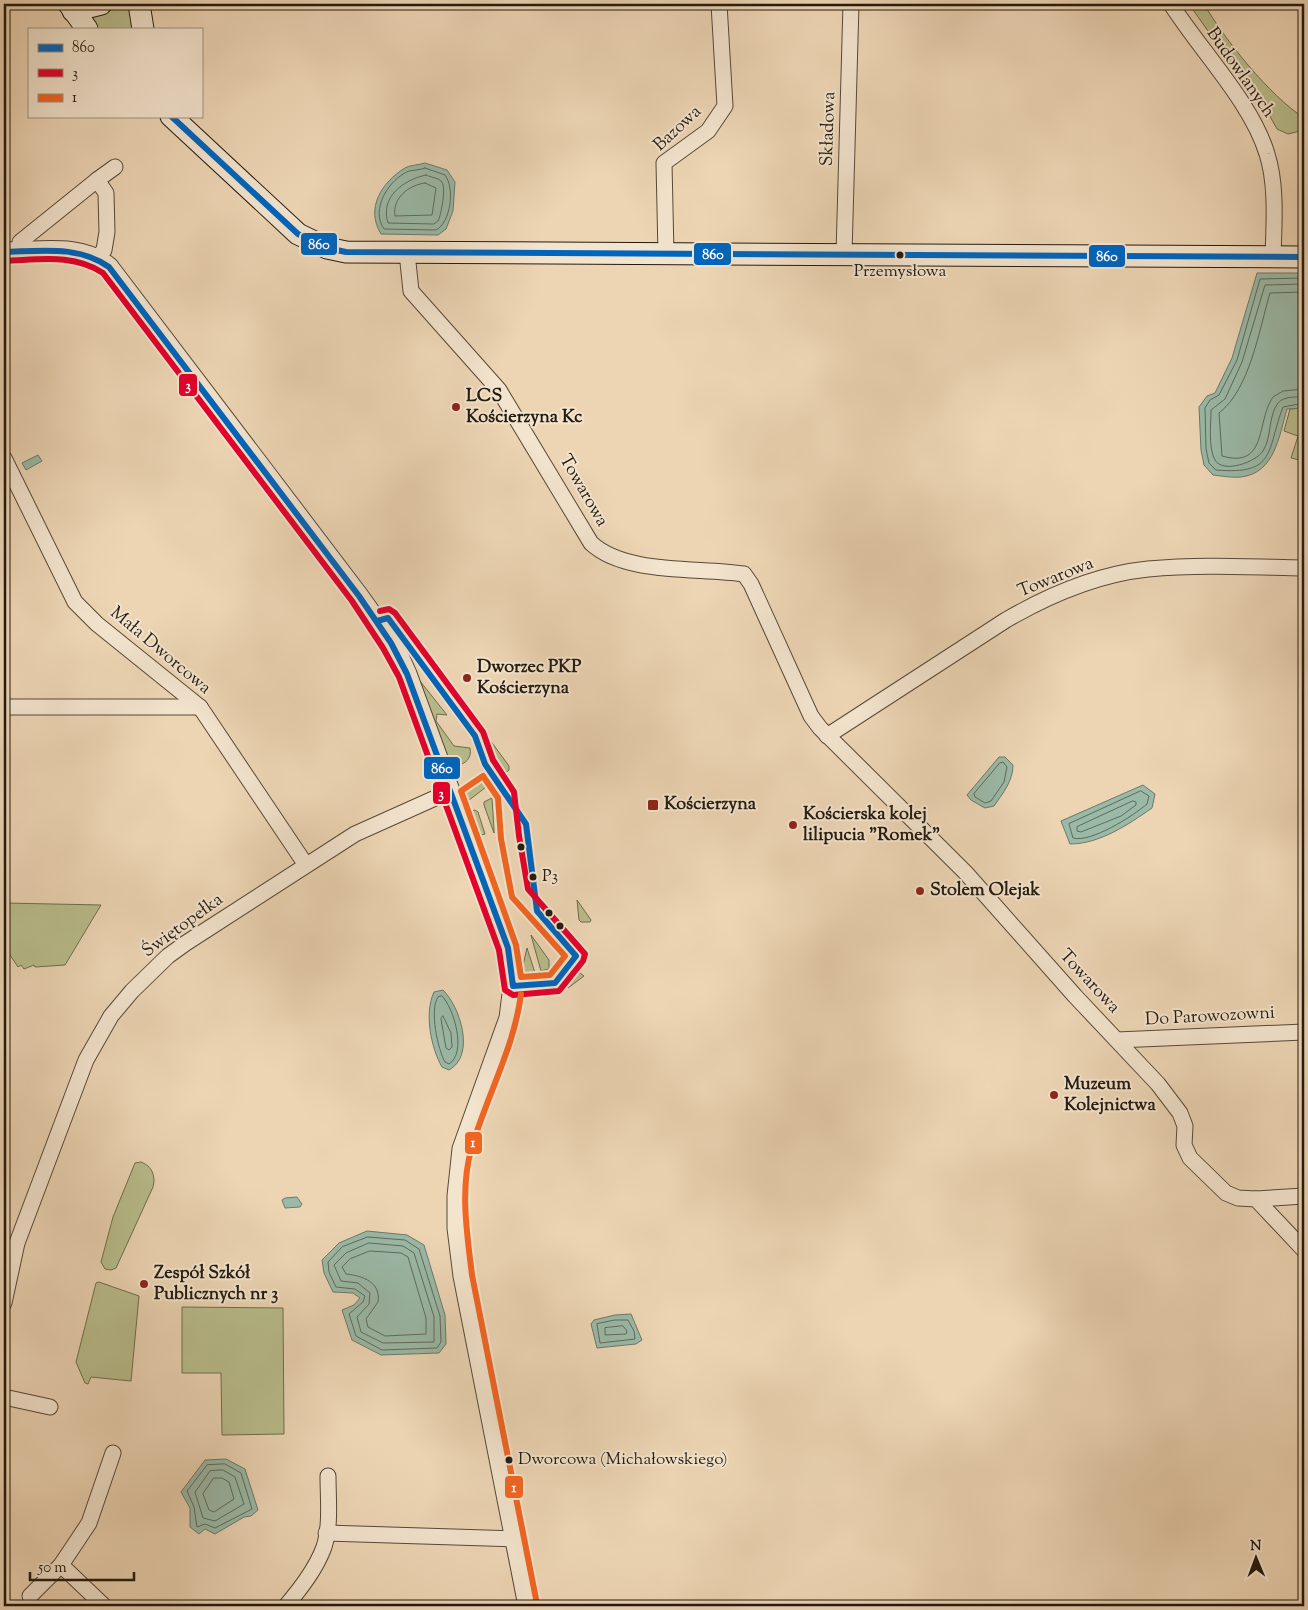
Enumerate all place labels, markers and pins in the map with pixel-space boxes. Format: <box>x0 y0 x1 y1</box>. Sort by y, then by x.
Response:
marker: Przemysłowa <box>895 250 905 260</box>
place label: Przemysłowa <box>854 260 947 284</box>
place label: LCS Kościerzyna Kc <box>466 384 583 431</box>
marker: LCS Kościerzyna Kc <box>450 401 462 413</box>
place label: Dworzec PKP Kościerzyna <box>477 655 581 702</box>
marker: Dworzec PKP Kościerzyna <box>461 672 473 684</box>
place label: Kościerzyna <box>664 792 757 818</box>
marker: Kościerzyna <box>646 798 660 812</box>
place label: Kościerska kolej lilipucia "Romek" <box>803 802 940 849</box>
marker: Kościerska kolej lilipucia "Romek" <box>787 819 799 831</box>
unlabelled marker <box>516 842 526 852</box>
place label: P3 <box>542 865 558 889</box>
marker: P3 <box>528 872 538 882</box>
place label: Stolem Olejak <box>930 878 1040 904</box>
marker: Stolem Olejak <box>914 885 926 897</box>
unlabelled marker <box>544 908 554 918</box>
unlabelled marker <box>555 921 565 931</box>
place label: Muzeum Kolejnictwa <box>1064 1072 1156 1119</box>
marker: Muzeum Kolejnictwa <box>1048 1089 1060 1101</box>
place label: Zespół Szkół Publicznych nr 3 <box>154 1261 278 1308</box>
marker: Zespół Szkół Publicznych nr 3 <box>138 1278 150 1290</box>
place label: Dworcowa (Michałowskiego) <box>518 1448 727 1472</box>
marker: Dworcowa (Michałowskiego) <box>504 1455 514 1465</box>

